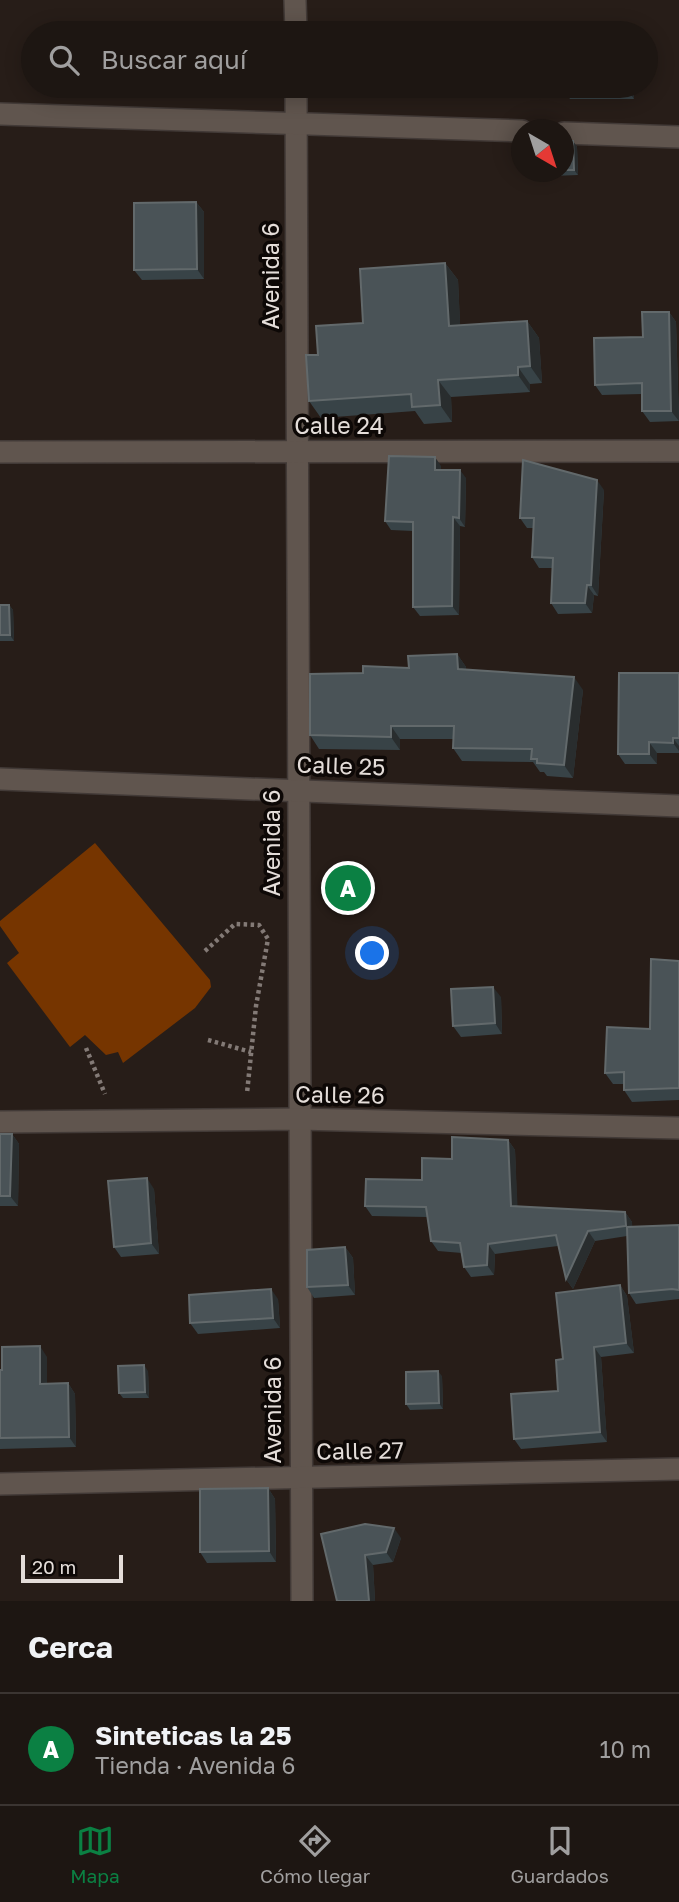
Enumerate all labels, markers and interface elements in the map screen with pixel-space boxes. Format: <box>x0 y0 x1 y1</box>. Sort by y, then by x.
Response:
search box <box>21 21 658 98</box>
icon: search <box>45 41 83 79</box>
text: Buscar aquí <box>101 44 247 75</box>
north arrow <box>511 119 574 182</box>
street label: Avenida 6 <box>256 223 284 329</box>
street label: Calle 24 <box>294 411 384 439</box>
street label: Calle 25 <box>296 749 386 781</box>
street label: Avenida 6 <box>257 790 285 896</box>
pin: A <box>325 862 371 914</box>
your location <box>355 936 389 970</box>
street label: Calle 26 <box>295 1079 385 1109</box>
street label: Avenida 6 <box>258 1357 286 1463</box>
street label: Calle 27 <box>316 1435 404 1465</box>
scale bar <box>21 1552 122 1584</box>
text: 20 m <box>32 1555 76 1578</box>
text: Cerca <box>28 1629 113 1665</box>
text: Sinteticas la 25 <box>95 1720 292 1751</box>
text: A <box>43 1735 59 1763</box>
text: 10 m <box>599 1735 651 1763</box>
text: Tienda · Avenida 6 <box>95 1751 295 1779</box>
tab: Mapa <box>70 1822 120 1887</box>
tab: Cómo llegar <box>260 1822 370 1887</box>
tab: Guardados <box>510 1822 609 1887</box>

